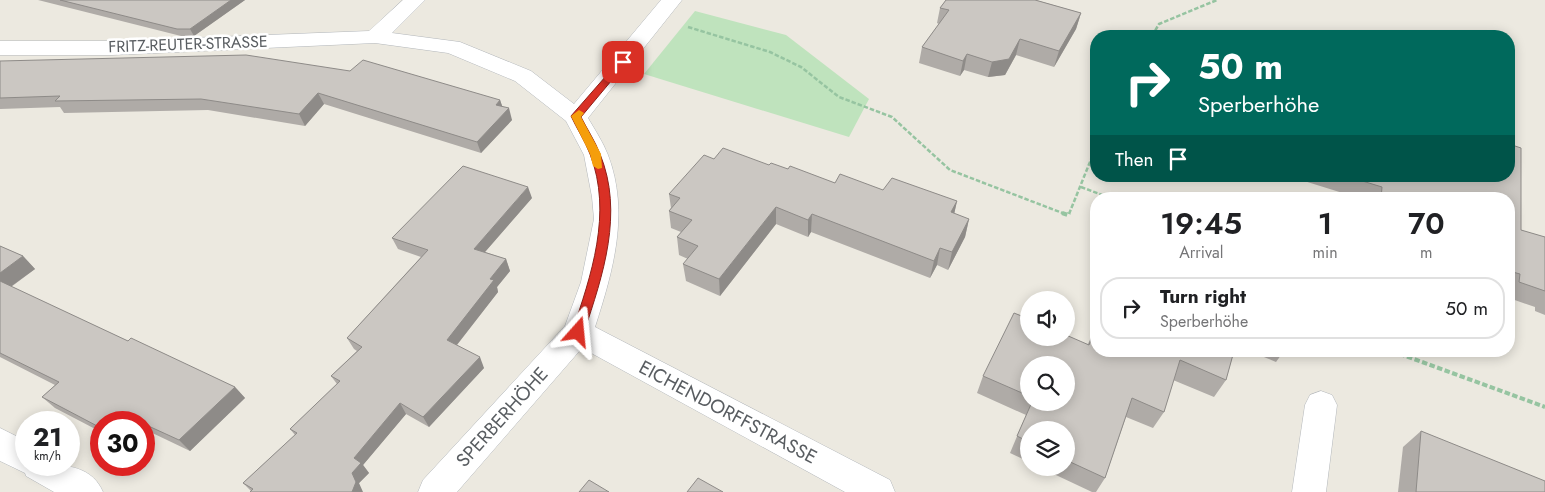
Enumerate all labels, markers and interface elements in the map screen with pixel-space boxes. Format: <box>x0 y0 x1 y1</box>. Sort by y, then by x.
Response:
street label: FRITZ-REUTER-STRASSE <box>108 30 268 58</box>
pin <box>602 41 644 83</box>
text: 50 m <box>1198 42 1283 92</box>
icon: arrive <box>609 48 637 76</box>
icon: right <box>1115 50 1180 115</box>
text: Sperberhöhe <box>1198 88 1319 120</box>
icon: arrive <box>1164 145 1192 173</box>
text: Then <box>1115 146 1154 173</box>
text: 19:45 <box>1160 202 1242 245</box>
text: 1 <box>1318 202 1332 245</box>
text: 70 <box>1408 202 1445 245</box>
text: Arrival <box>1179 241 1223 264</box>
text: min <box>1313 241 1338 264</box>
text: m <box>1420 241 1433 264</box>
text: Turn right <box>1160 283 1246 310</box>
map controls <box>1020 291 1075 476</box>
button: sound <box>1020 291 1075 346</box>
icon: right <box>1117 294 1145 322</box>
text: 50 m <box>1445 295 1488 322</box>
position arrow <box>551 305 603 357</box>
text: Sperberhöhe <box>1160 310 1248 333</box>
street label: EICHENDORFFSTRASSE <box>634 354 822 470</box>
button: search <box>1020 356 1075 411</box>
street label: SPERBERHÖHE <box>450 361 554 473</box>
speed limit sign: 30 <box>90 411 155 476</box>
text: 21 <box>33 419 62 455</box>
button: layers <box>1020 421 1075 476</box>
text: km/h <box>34 447 61 465</box>

